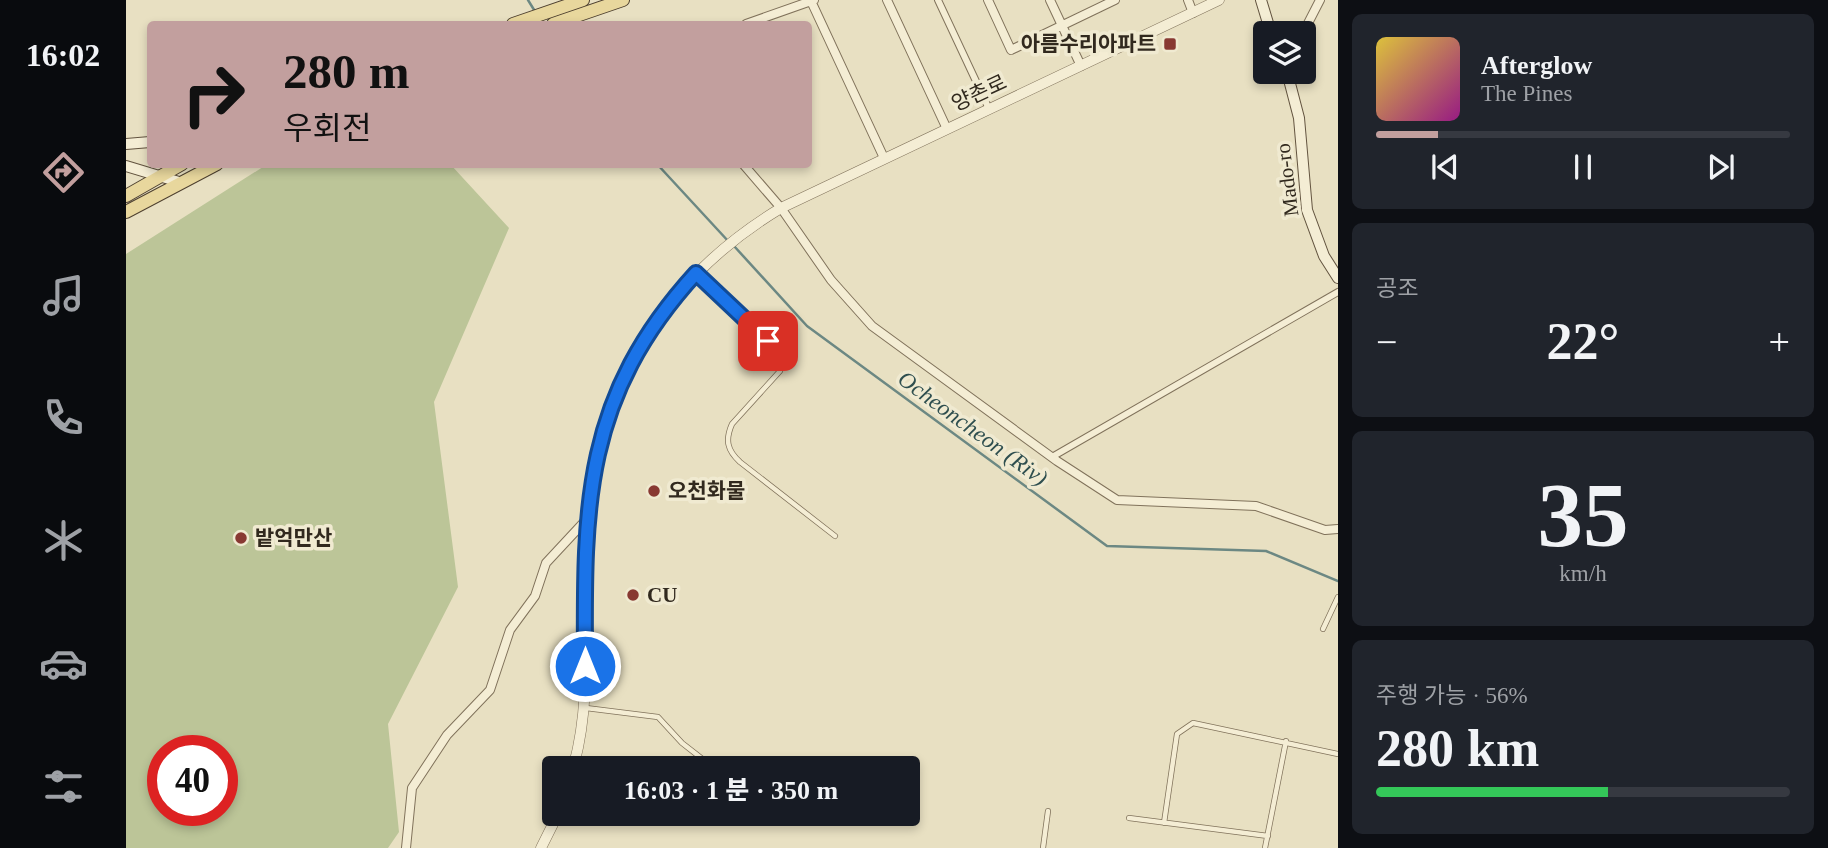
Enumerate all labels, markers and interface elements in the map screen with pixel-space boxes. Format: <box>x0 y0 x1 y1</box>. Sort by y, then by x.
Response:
map controls <box>1253 21 1316 84</box>
button: layers <box>1253 21 1316 84</box>
place label: 아름수리아파트 <box>1021 32 1156 56</box>
marker: 아름수리아파트 <box>1162 36 1178 52</box>
text: 16:02 <box>26 37 100 73</box>
text: 280 m <box>283 44 410 99</box>
icon: right <box>168 49 259 140</box>
text: Afterglow <box>1481 51 1592 80</box>
street label: 양촌로 <box>948 70 1010 116</box>
text: The Pines <box>1481 81 1572 106</box>
text: 우회전 <box>283 110 371 146</box>
street label: Mado-ro <box>1271 142 1303 218</box>
icon: directions <box>39 148 88 197</box>
icon: previous <box>1426 148 1464 186</box>
icon: pause <box>1564 148 1602 186</box>
icon: next <box>1702 148 1740 186</box>
icon: music <box>39 271 88 320</box>
text: 공조 <box>1376 276 1418 301</box>
pin <box>738 311 798 371</box>
text: 22° <box>1547 313 1619 370</box>
text: − <box>1376 321 1397 363</box>
text: + <box>1769 321 1790 363</box>
icon: arrive <box>749 322 787 360</box>
water label: Ocheoncheon (Riv) <box>893 366 1052 491</box>
icon: phone <box>39 393 88 442</box>
text: 35 <box>1538 465 1629 566</box>
place label: 오천화물 <box>668 479 745 503</box>
marker: 오천화물 <box>646 483 662 499</box>
icon: climate <box>39 516 88 565</box>
place label: 밭억만산 <box>255 526 332 550</box>
marker: 밭억만산 <box>233 530 249 546</box>
text: km/h <box>1559 561 1607 586</box>
place label: CU <box>647 583 677 607</box>
marker: CU <box>625 587 641 603</box>
position arrow <box>548 629 622 703</box>
icon: car <box>39 639 88 688</box>
text: 주행 가능 · 56% <box>1376 683 1528 708</box>
text: 280 km <box>1376 720 1539 777</box>
speed limit sign: 40 <box>147 735 238 826</box>
icon: filters <box>39 762 88 811</box>
text: 16:03 · 1 분 · 350 m <box>624 776 838 805</box>

